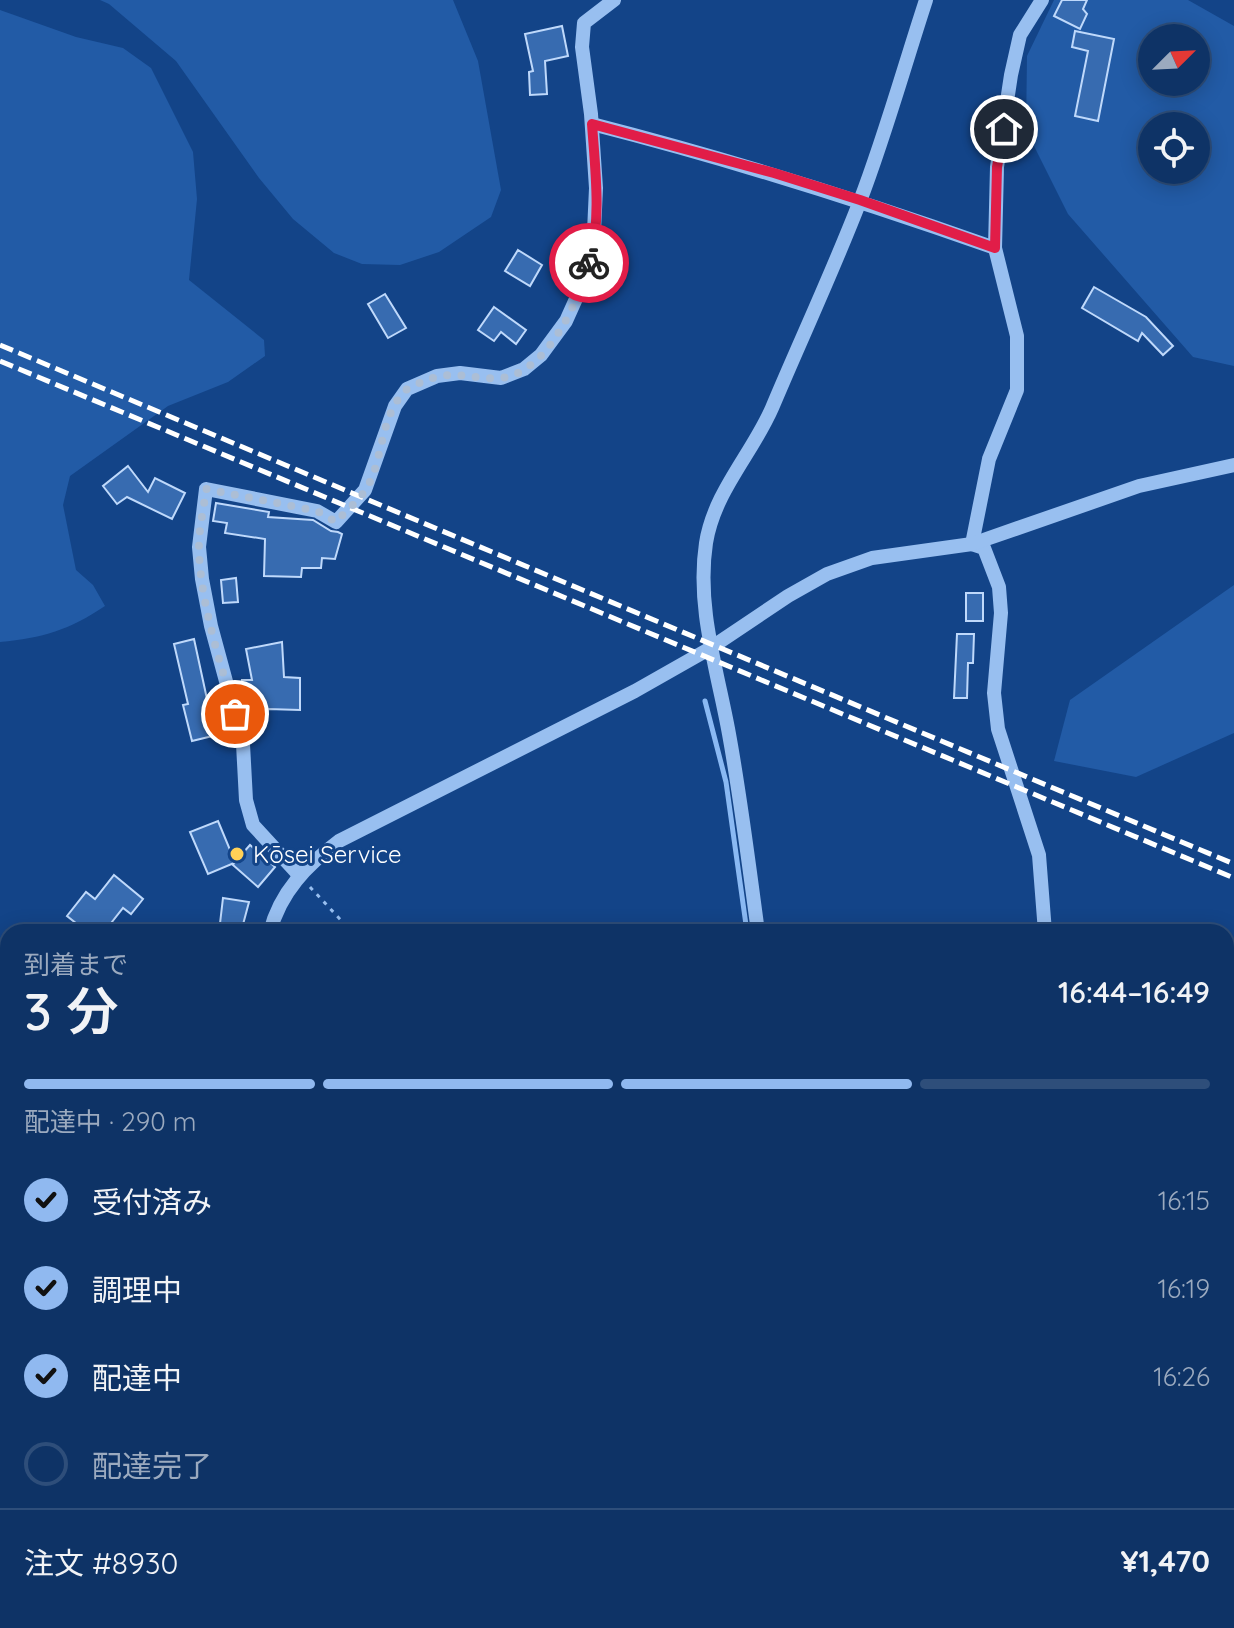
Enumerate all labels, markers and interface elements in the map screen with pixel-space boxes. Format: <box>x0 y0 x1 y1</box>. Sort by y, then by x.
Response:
north arrow <box>1138 24 1210 96</box>
map controls <box>1138 24 1210 184</box>
pin <box>970 95 1038 163</box>
icon: home <box>982 107 1026 151</box>
button: locate <box>1138 112 1210 184</box>
courier <box>549 223 629 303</box>
icon: bike <box>567 241 611 285</box>
pin <box>201 680 269 748</box>
icon: bag <box>213 692 257 736</box>
place label: Kōsei Service <box>253 839 402 869</box>
marker: Kōsei Service <box>228 845 246 863</box>
text: 到着まで <box>24 948 128 981</box>
text: 16:44–16:49 <box>1058 973 1210 1011</box>
text: 3 分 <box>24 978 118 1043</box>
text: 配達中 · 290 m <box>24 1105 196 1138</box>
icon: check <box>24 1178 68 1222</box>
text: 受付済み <box>92 1183 212 1221</box>
text: 16:15 <box>1158 1184 1210 1217</box>
icon: check <box>24 1266 68 1310</box>
text: 調理中 <box>92 1271 182 1309</box>
text: 16:19 <box>1157 1272 1210 1305</box>
icon: check <box>24 1354 68 1398</box>
text: 配達中 <box>92 1359 182 1397</box>
text: 16:26 <box>1153 1360 1210 1393</box>
text: 配達完了 <box>92 1447 212 1485</box>
text: ¥1,470 <box>1121 1542 1210 1580</box>
text: 注文 #8930 <box>24 1544 178 1582</box>

